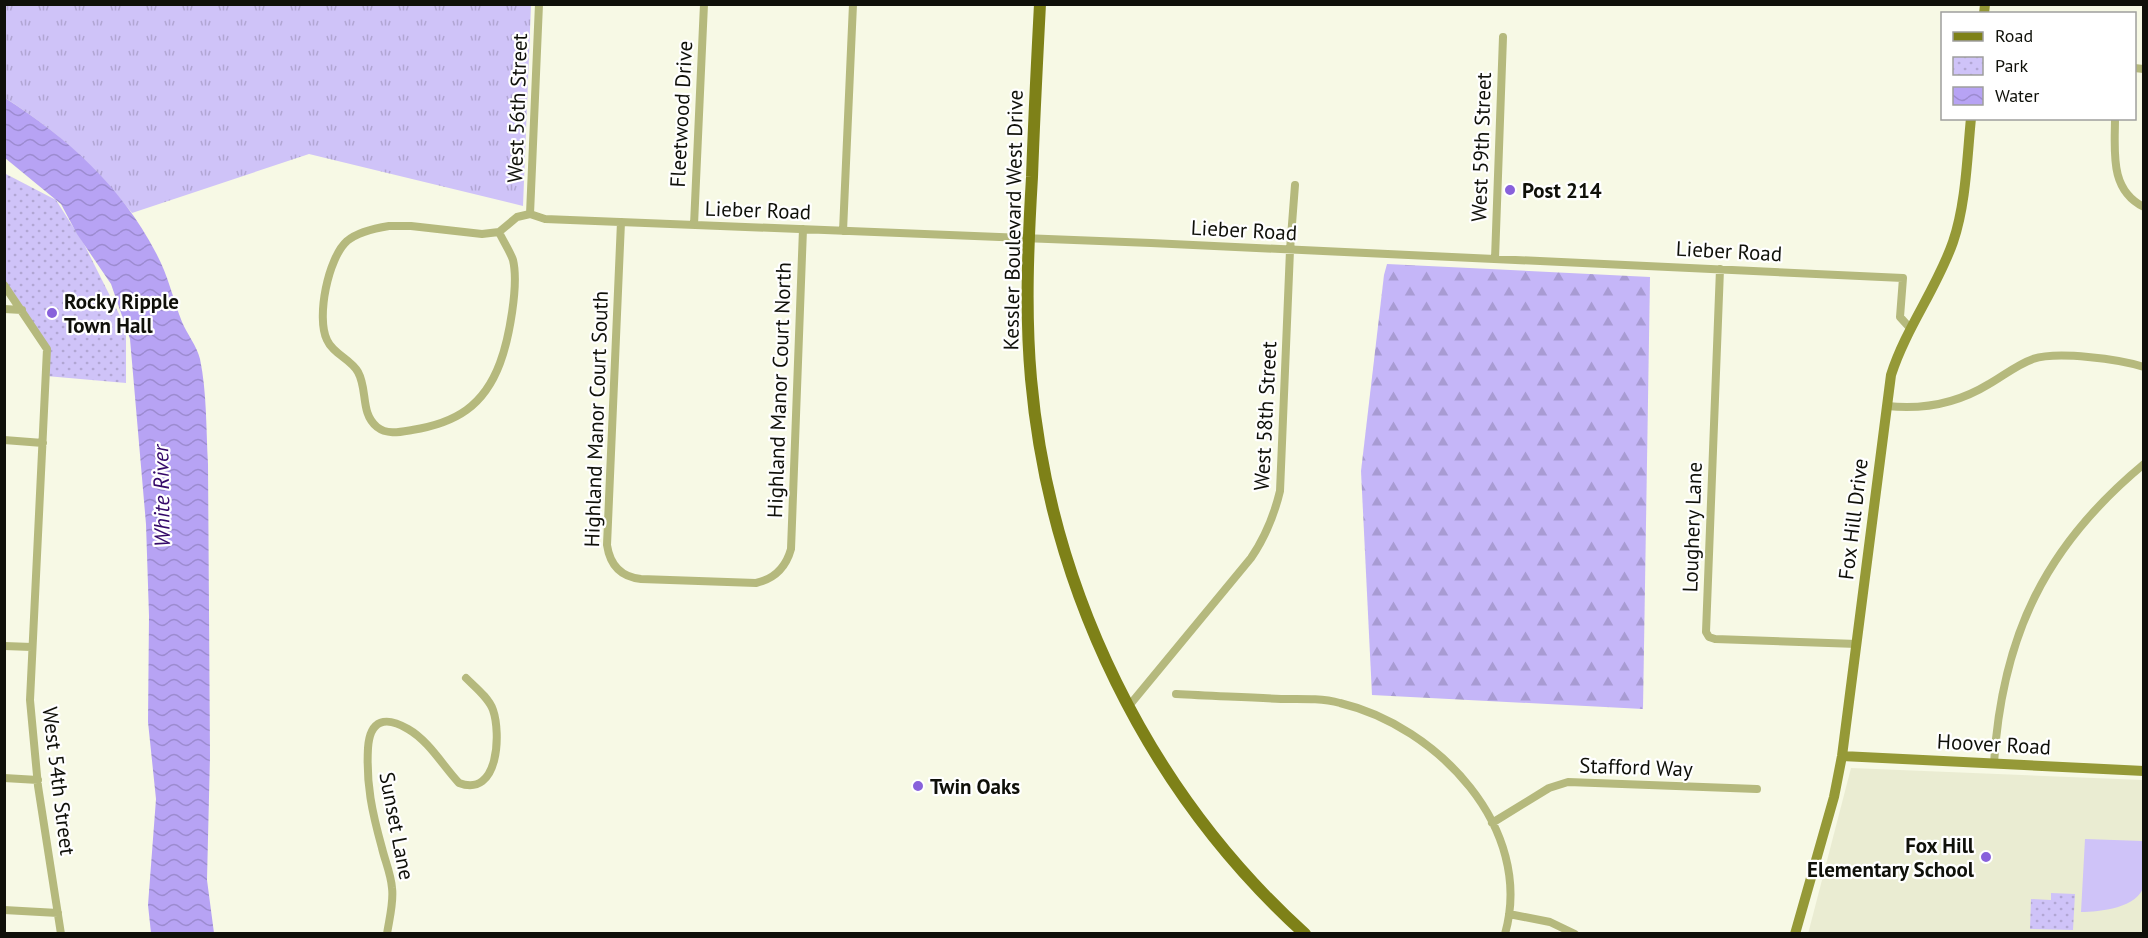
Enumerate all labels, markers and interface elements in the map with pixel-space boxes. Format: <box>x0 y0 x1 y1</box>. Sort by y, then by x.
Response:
legend <box>1941 12 2136 120</box>
text: Road <box>1995 24 2033 47</box>
street label: West 56th Street <box>501 33 533 183</box>
street label: Fleetwood Drive <box>664 40 698 188</box>
text: Park <box>1995 54 2028 77</box>
street label: West 59th Street <box>1465 72 1497 222</box>
text: Water <box>1995 84 2039 107</box>
street label: Kessler Boulevard West Drive <box>997 89 1029 351</box>
place label: Post 214 <box>1522 177 1602 204</box>
marker: Post 214 <box>1503 183 1517 197</box>
street label: Lieber Road <box>704 195 812 225</box>
street label: Lieber Road <box>1190 214 1298 246</box>
street label: Lieber Road <box>1675 235 1783 267</box>
street label: Highland Manor Court North <box>761 262 797 518</box>
place label: Rocky Ripple Town Hall <box>64 288 179 339</box>
street label: Highland Manor Court South <box>578 290 614 548</box>
marker: Rocky Ripple Town Hall <box>45 306 59 320</box>
street label: West 58th Street <box>1248 341 1282 491</box>
water label: White River <box>146 443 176 547</box>
street label: Fox Hill Drive <box>1832 457 1874 581</box>
street label: Loughery Lane <box>1676 461 1708 593</box>
street label: West 54th Street <box>36 705 82 857</box>
street label: Hoover Road <box>1936 728 2052 760</box>
street label: Stafford Way <box>1579 752 1693 782</box>
street label: Sunset Lane <box>373 770 421 882</box>
place label: Twin Oaks <box>930 773 1020 800</box>
marker: Twin Oaks <box>911 779 925 793</box>
place label: Fox Hill Elementary School <box>1807 832 1975 883</box>
marker: Fox Hill Elementary School <box>1979 850 1993 864</box>

